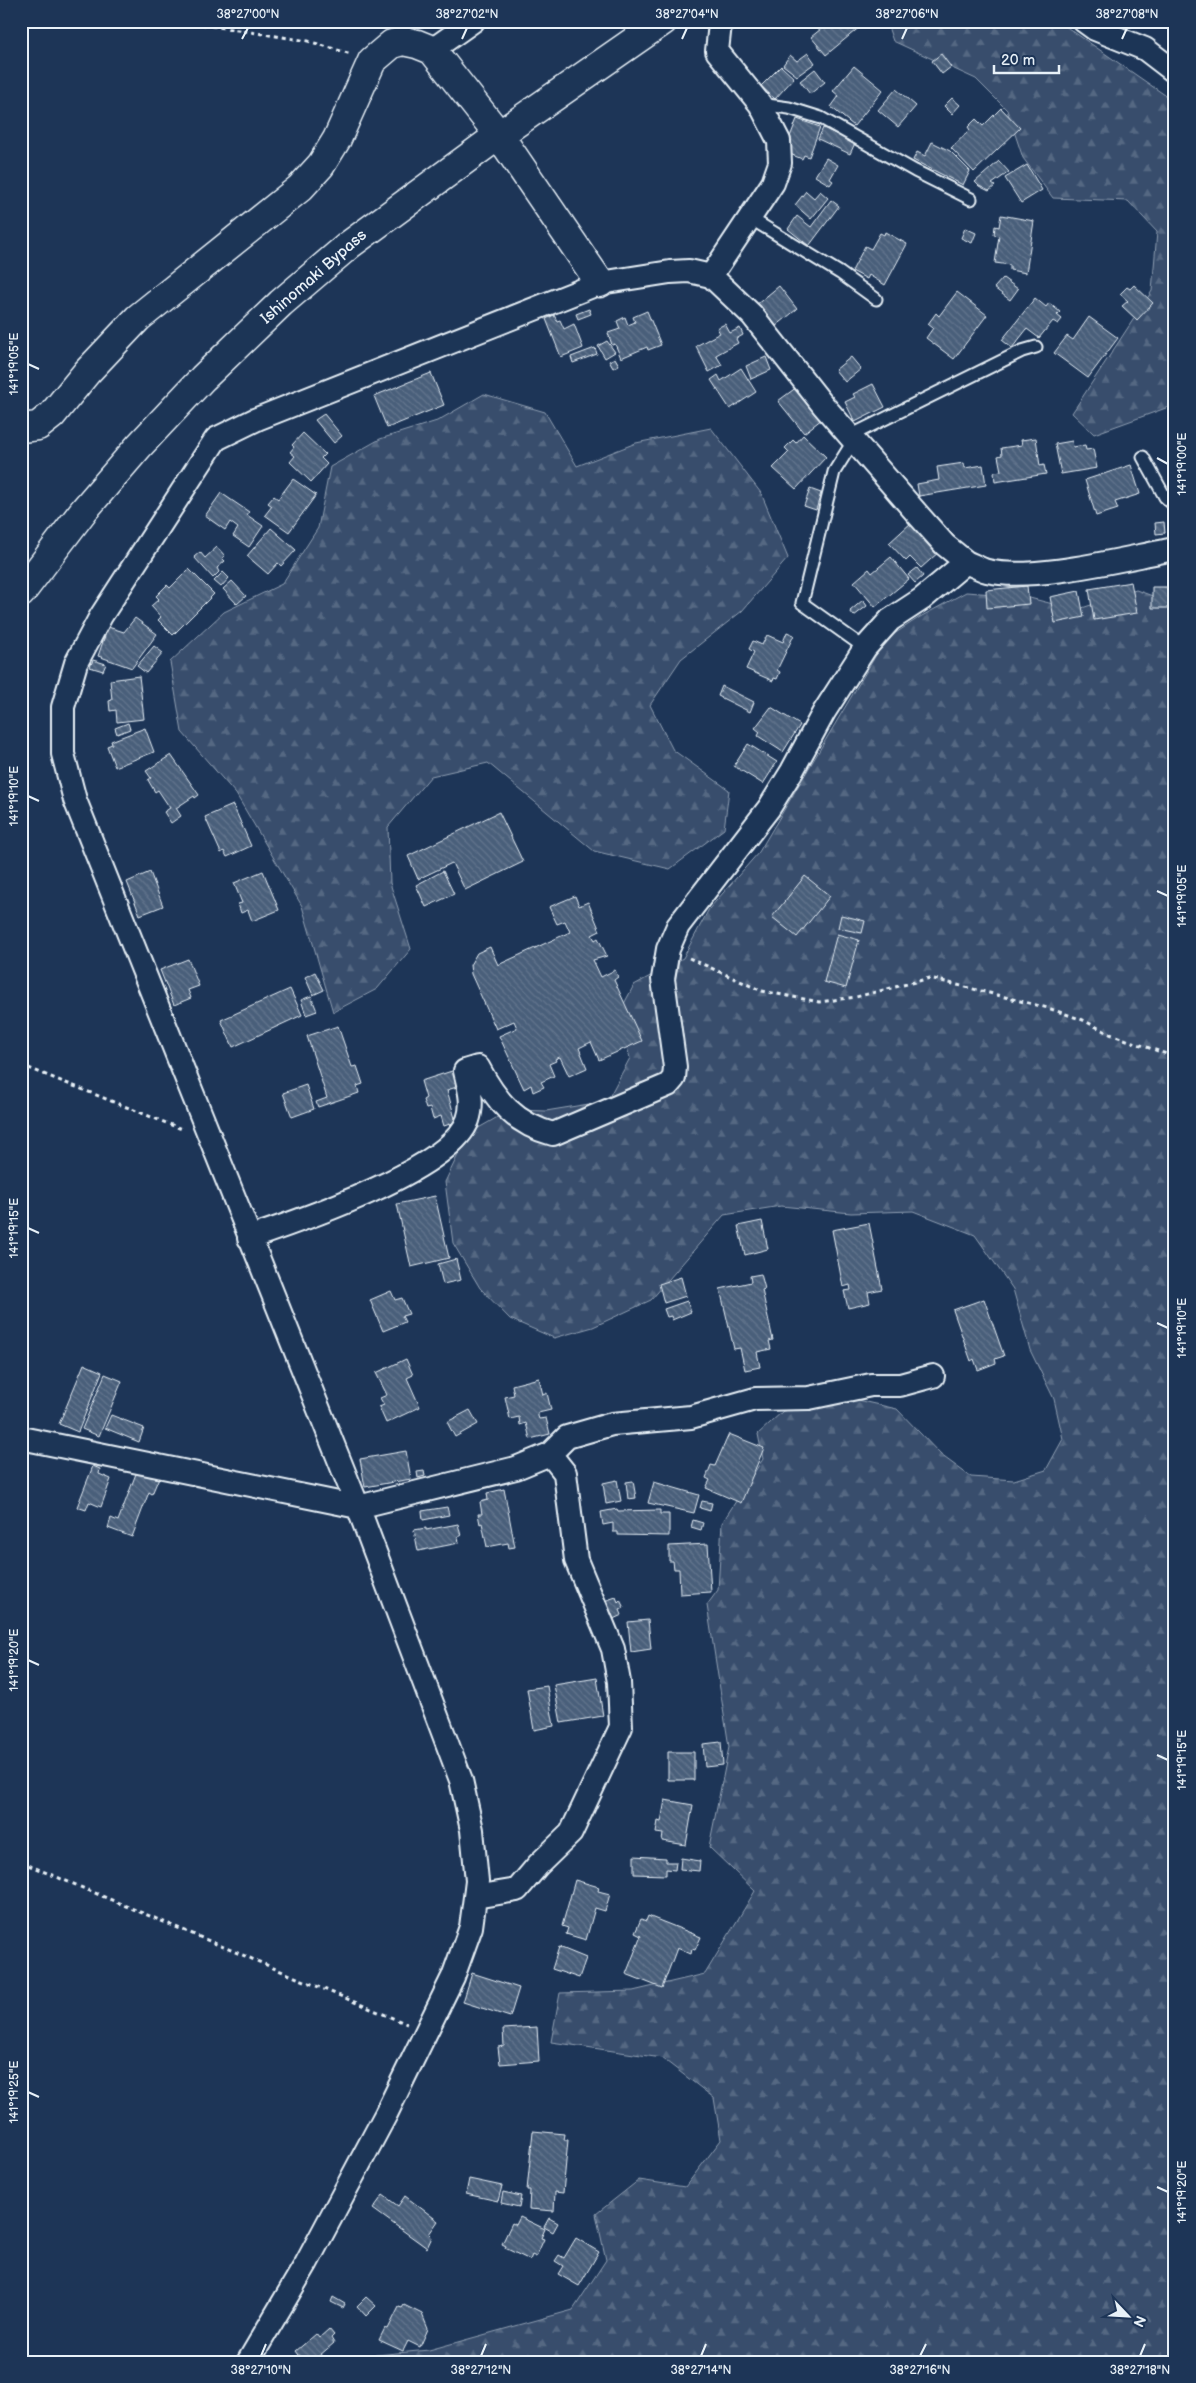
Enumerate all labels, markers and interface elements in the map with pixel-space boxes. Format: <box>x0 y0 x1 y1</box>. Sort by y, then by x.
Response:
text: 38°27'00"N <box>216 7 280 22</box>
text: 38°27'02"N <box>435 7 499 22</box>
text: 38°27'04"N <box>655 7 719 22</box>
text: 38°27'06"N <box>875 7 939 22</box>
text: 38°27'08"N <box>1095 7 1159 22</box>
scale bar <box>994 42 1058 74</box>
text: 20 m <box>1001 51 1035 70</box>
street label: Ishinomaki Bypass <box>257 226 371 328</box>
text: 141°19'05"E <box>7 333 22 395</box>
text: 141°19'00"E <box>1175 432 1190 495</box>
text: 141°19'10"E <box>7 766 22 826</box>
text: 141°19'05"E <box>1175 865 1190 927</box>
text: 141°19'15"E <box>7 1198 22 1258</box>
text: 141°19'10"E <box>1175 1298 1190 1358</box>
text: 141°19'20"E <box>7 1628 22 1691</box>
text: 141°19'15"E <box>1175 1730 1190 1790</box>
text: 141°19'25"E <box>7 2061 22 2123</box>
text: 141°19'20"E <box>1175 2160 1190 2223</box>
north arrow <box>1104 2290 1154 2340</box>
text: N <box>1129 2313 1149 2330</box>
text: 38°27'10"N <box>231 2363 291 2378</box>
text: 38°27'12"N <box>451 2363 511 2378</box>
text: 38°27'14"N <box>670 2363 732 2378</box>
text: 38°27'16"N <box>889 2363 951 2378</box>
text: 38°27'18"N <box>1110 2363 1170 2378</box>

